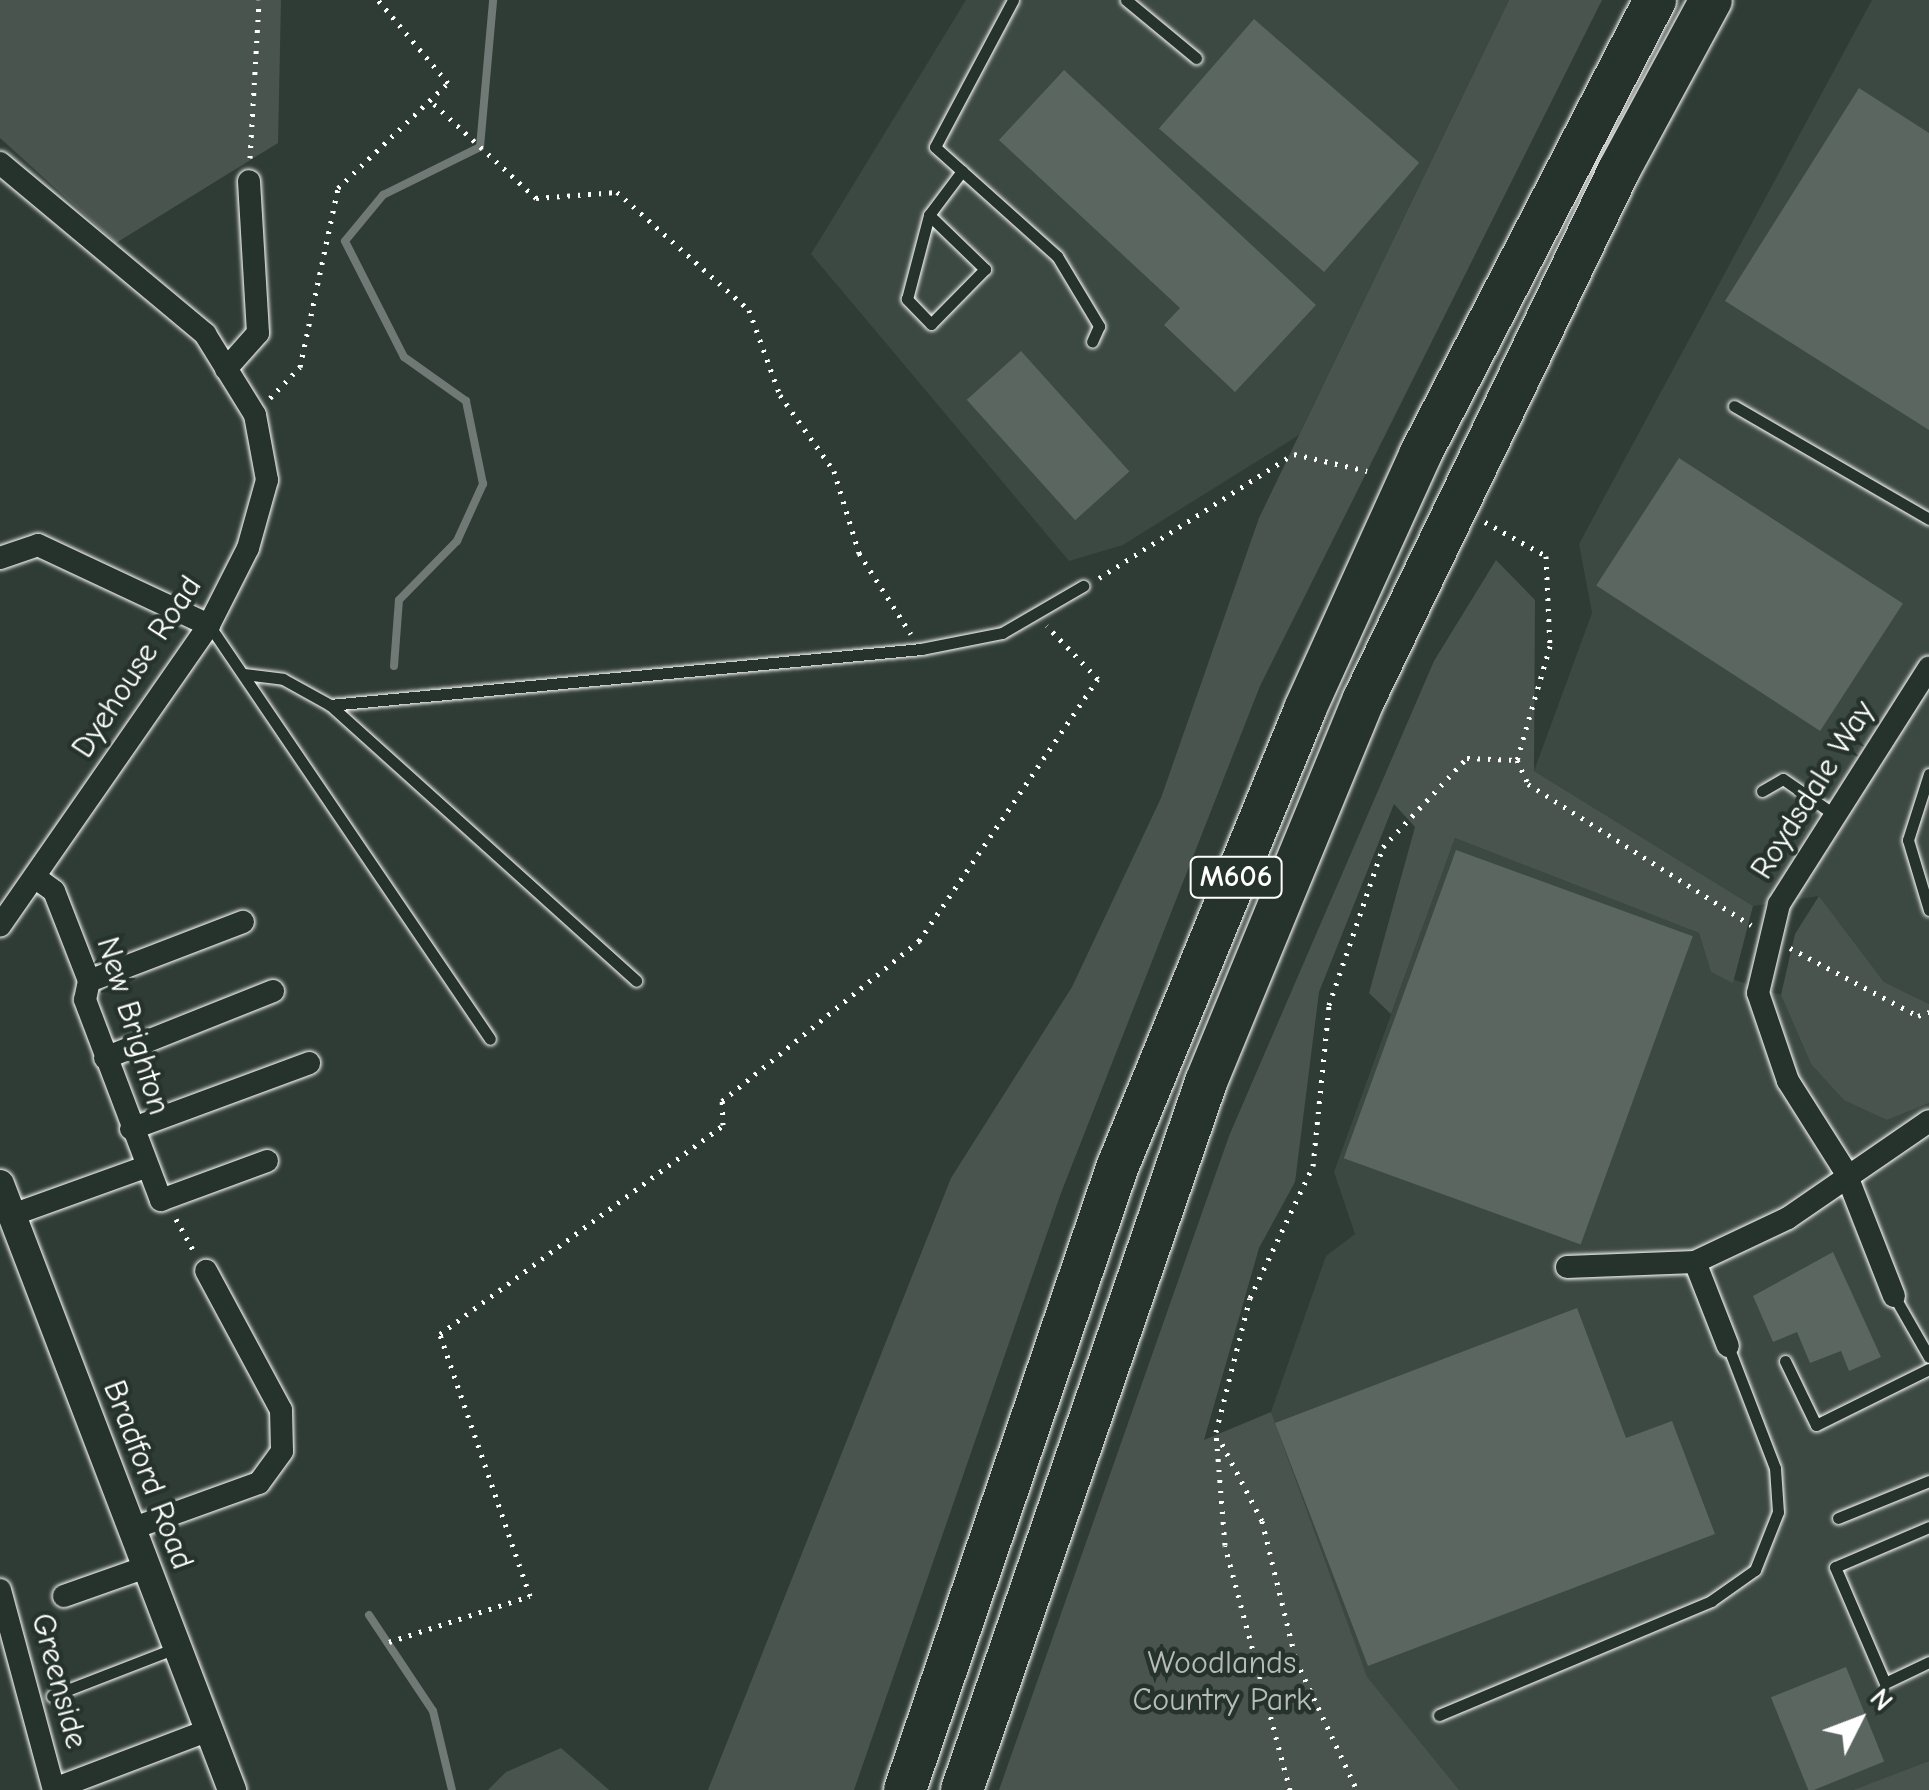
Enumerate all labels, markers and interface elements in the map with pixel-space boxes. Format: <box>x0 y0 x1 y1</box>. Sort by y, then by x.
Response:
street label: Dyehouse Road <box>64 569 210 765</box>
street label: Roydsdale Way <box>1743 694 1883 886</box>
road number: M606 <box>1188 852 1284 902</box>
street label: New Brighton <box>88 933 178 1119</box>
street label: Bradford Road <box>94 1375 202 1575</box>
street label: Greenside <box>23 1609 95 1753</box>
park label: Woodlands Country Park <box>1133 1645 1311 1720</box>
north arrow <box>1809 1670 1909 1770</box>
text: N <box>1863 1682 1899 1717</box>

